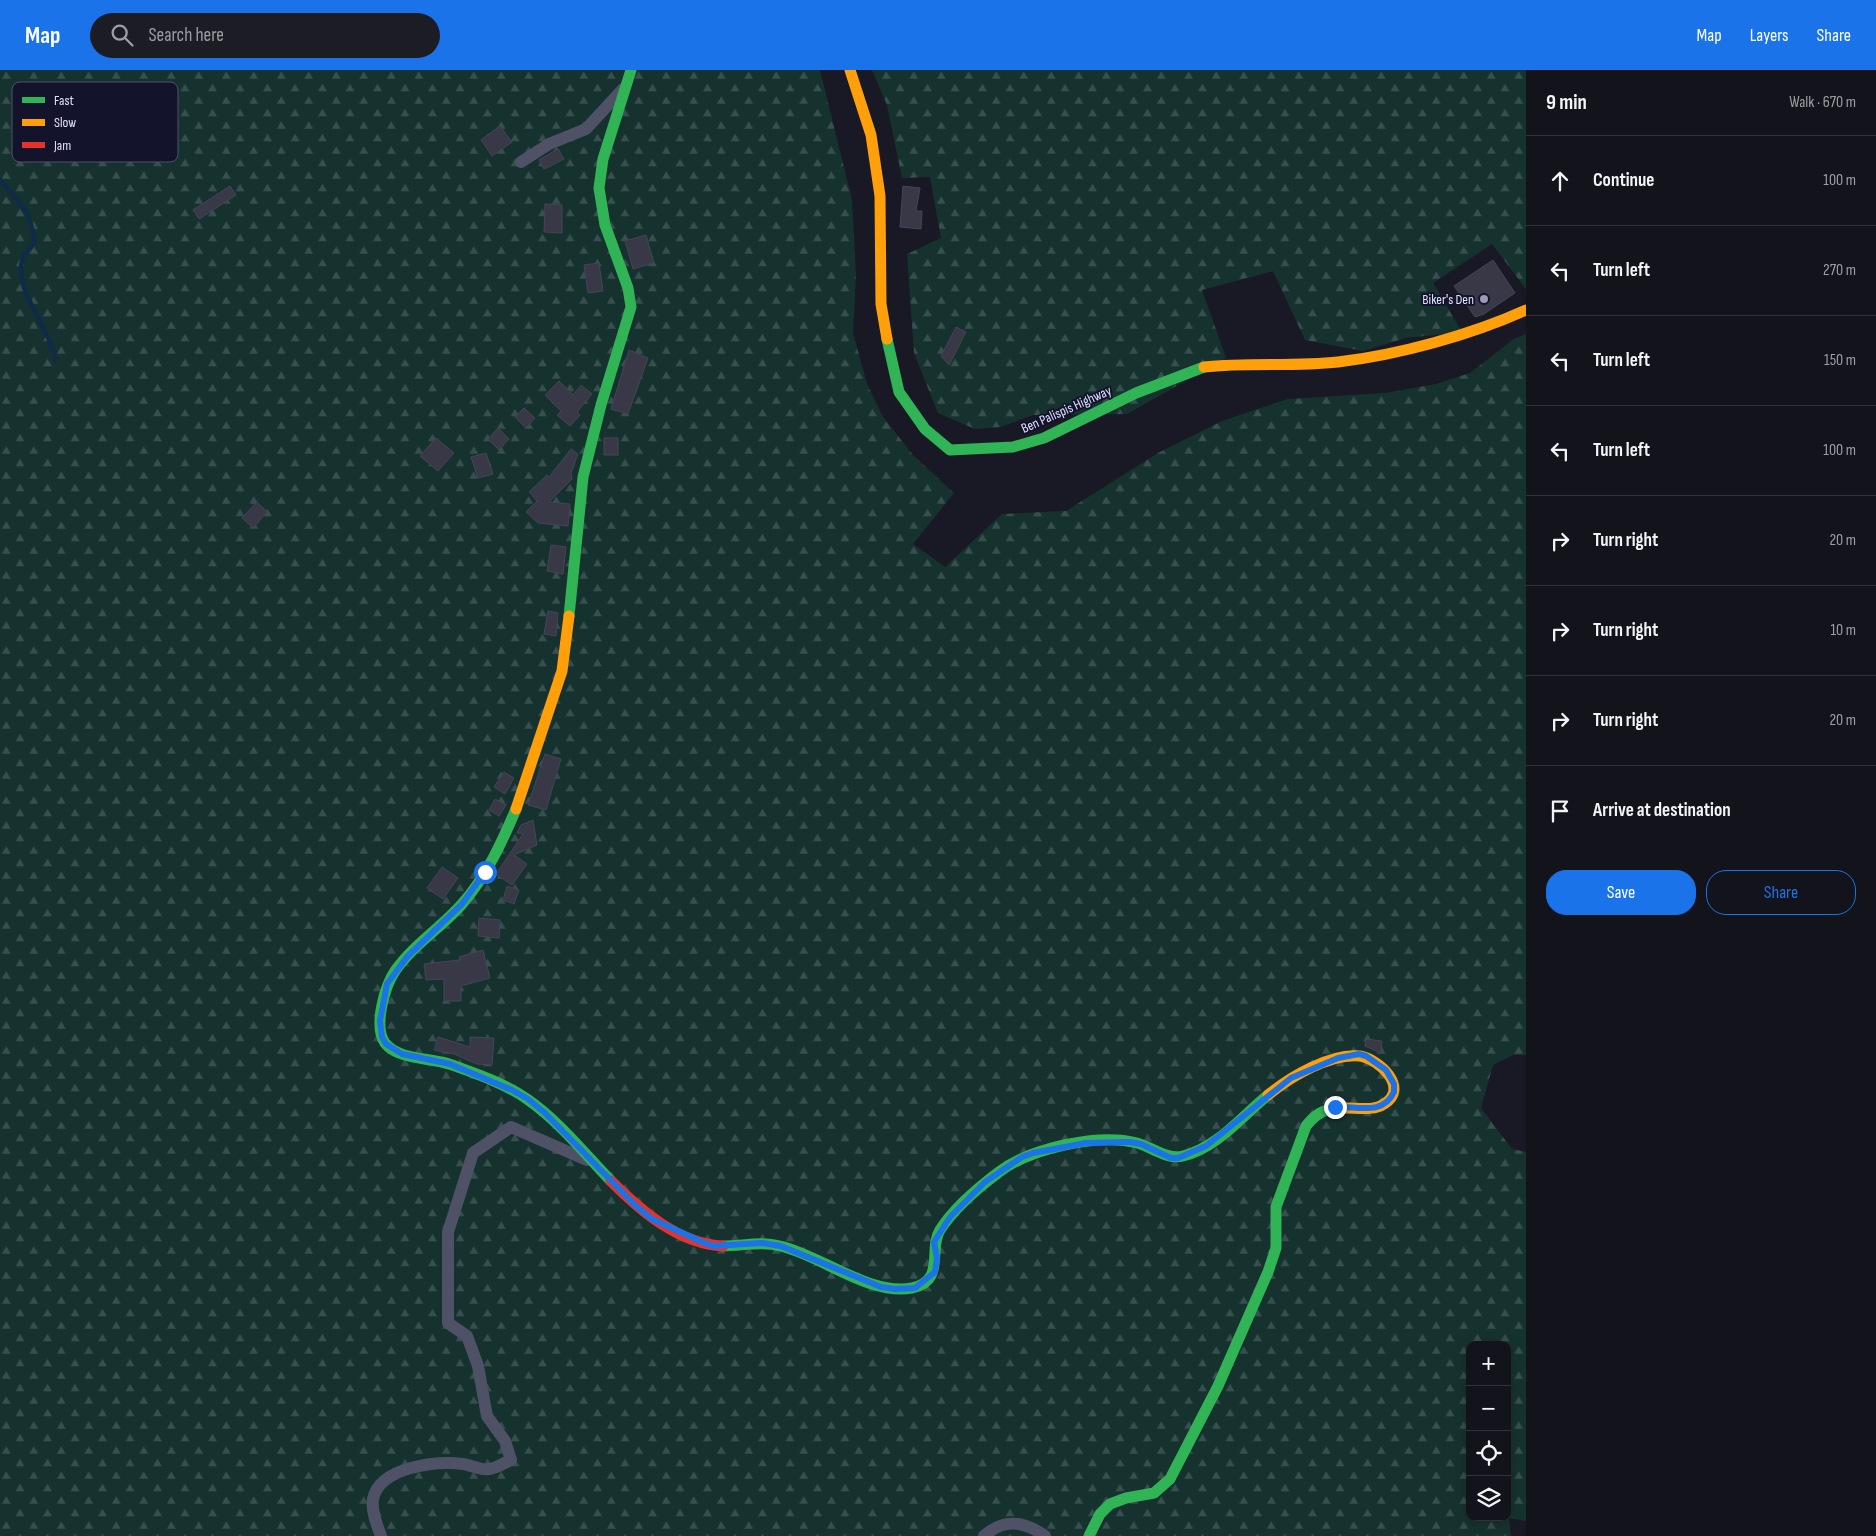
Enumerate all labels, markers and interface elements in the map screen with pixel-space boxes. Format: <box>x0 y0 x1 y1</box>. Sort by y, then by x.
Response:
search box <box>90 13 440 58</box>
text: Map <box>25 21 60 50</box>
icon: search <box>108 21 136 49</box>
text: Search here <box>148 24 224 47</box>
text: Map <box>1697 25 1722 46</box>
text: Layers <box>1750 25 1789 46</box>
text: Share <box>1817 25 1851 46</box>
legend <box>12 82 178 162</box>
text: 9 min <box>1546 90 1587 115</box>
text: Fast <box>54 92 74 109</box>
text: Walk · 670 m <box>1789 93 1856 112</box>
text: Slow <box>54 114 76 131</box>
text: Jam <box>53 137 71 154</box>
icon: ahead <box>1546 167 1574 195</box>
text: Continue <box>1593 169 1654 192</box>
text: 100 m <box>1823 171 1856 190</box>
icon: left <box>1546 257 1574 285</box>
text: Turn left <box>1593 259 1650 282</box>
text: 270 m <box>1823 261 1856 280</box>
place label: Biker's Den <box>1422 291 1474 308</box>
marker: Biker's Den <box>1478 293 1490 305</box>
icon: left <box>1546 347 1574 375</box>
text: Turn left <box>1593 349 1650 372</box>
text: 150 m <box>1824 351 1856 370</box>
street label: Ben Palispis Highway <box>1018 382 1115 437</box>
icon: left <box>1546 437 1574 465</box>
text: Turn left <box>1593 439 1650 462</box>
text: 100 m <box>1823 441 1856 460</box>
icon: right <box>1546 527 1574 555</box>
text: Turn right <box>1593 529 1658 552</box>
text: 20 m <box>1829 531 1856 550</box>
icon: right <box>1546 617 1574 645</box>
text: Turn right <box>1593 619 1658 642</box>
text: 10 m <box>1830 621 1856 640</box>
icon: right <box>1546 707 1574 735</box>
text: Turn right <box>1593 709 1658 732</box>
text: 20 m <box>1829 711 1856 730</box>
icon: arrive <box>1546 797 1574 825</box>
text: Arrive at destination <box>1593 799 1731 822</box>
route start <box>474 861 497 884</box>
button: Save <box>1546 870 1696 915</box>
button: Share <box>1706 870 1856 915</box>
route end <box>1324 1096 1347 1119</box>
map controls <box>1466 1341 1511 1521</box>
button: + <box>1466 1341 1511 1386</box>
button: − <box>1466 1386 1511 1431</box>
button: locate <box>1466 1431 1511 1476</box>
button: layers <box>1466 1476 1511 1521</box>

